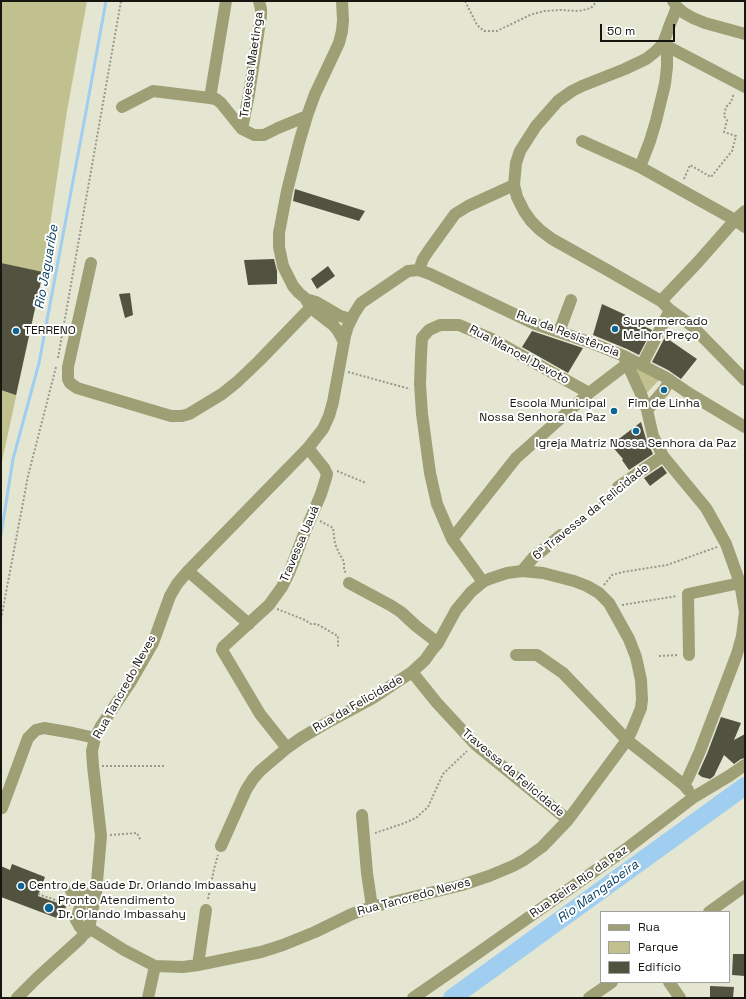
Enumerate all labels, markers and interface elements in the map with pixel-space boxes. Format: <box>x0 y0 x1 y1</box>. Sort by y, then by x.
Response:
street label: Travessa Maetinga <box>237 11 267 119</box>
scale bar <box>602 16 677 42</box>
text: 50 m <box>607 23 635 39</box>
water label: Rio Jaguaribe <box>32 224 62 310</box>
street label: Rua da Resistência <box>514 308 622 360</box>
place label: Supermercado Melhor Preço <box>623 315 708 343</box>
street label: Rua Manoel Devoto <box>467 323 571 387</box>
place label: TERRENO <box>24 324 76 338</box>
marker: Supermercado Melhor Preço <box>610 324 620 334</box>
marker: TERRENO <box>11 326 21 336</box>
marker: Fim de Linha <box>659 385 669 395</box>
place label: Escola Municipal Nossa Senhora da Paz <box>479 397 606 425</box>
place label: Fim de Linha <box>628 397 700 411</box>
marker: Escola Municipal Nossa Senhora da Paz <box>609 406 619 416</box>
marker: Igreja Matriz Nossa Senhora da Paz <box>631 426 641 436</box>
place label: Igreja Matriz Nossa Senhora da Paz <box>535 437 737 451</box>
street label: 6ª Travessa da Felicidade <box>530 461 652 563</box>
street label: Travessa Uauá <box>277 503 323 585</box>
street label: Rua Tancredo Neves <box>90 633 160 741</box>
street label: Rua da Felicidade <box>310 672 406 736</box>
street label: Travessa da Felicidade <box>459 726 567 820</box>
street label: Rua Beira Rio da Paz <box>527 843 631 921</box>
water label: Rio Mangabeira <box>554 857 642 927</box>
street label: Rua Tancredo Neves <box>356 875 472 919</box>
place label: Centro de Saúde Dr. Orlando Imbassahy <box>29 879 256 893</box>
marker: Centro de Saúde Dr. Orlando Imbassahy <box>16 881 26 891</box>
place label: Pronto Atendimento Dr. Orlando Imbassahy <box>58 894 186 922</box>
marker: Pronto Atendimento Dr. Orlando Imbassahy <box>43 902 55 914</box>
legend <box>600 911 730 983</box>
text: Rua <box>638 919 660 935</box>
text: Parque <box>638 939 678 955</box>
text: Edifício <box>638 959 681 975</box>

